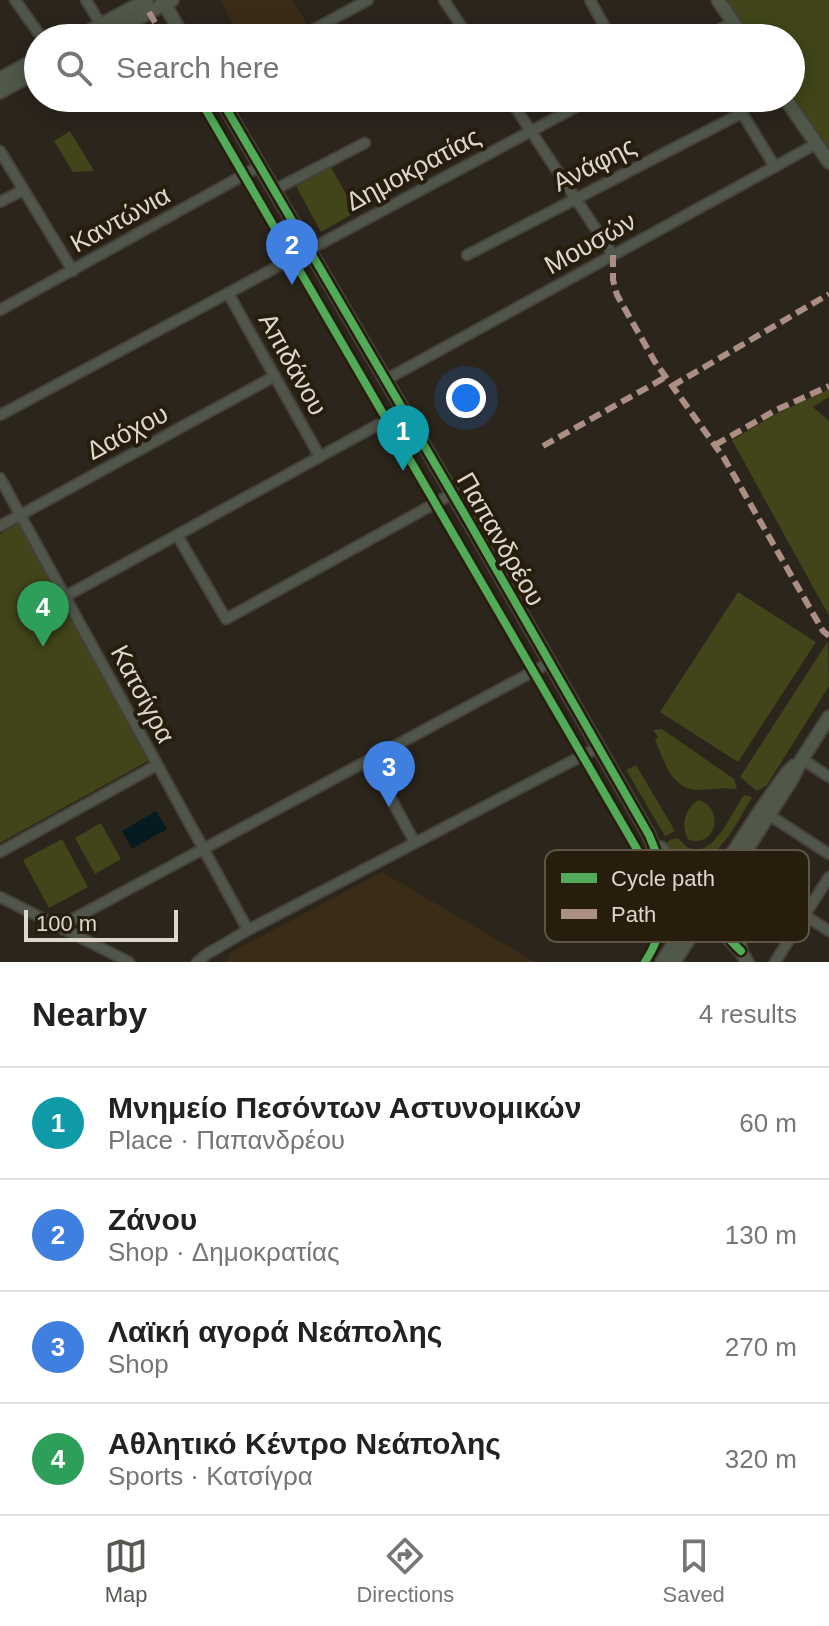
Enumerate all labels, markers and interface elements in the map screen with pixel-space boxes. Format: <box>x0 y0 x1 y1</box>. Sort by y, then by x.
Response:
search box <box>24 24 805 112</box>
icon: search <box>52 46 96 90</box>
text: Search here <box>116 51 279 84</box>
street label: Δημοκρατίας <box>341 121 485 217</box>
street label: Ανάφης <box>548 130 640 198</box>
street label: Καντώνια <box>65 179 175 259</box>
street label: Μουσών <box>539 206 641 280</box>
pin: 2 <box>266 219 318 285</box>
street label: Απιδάνου <box>253 308 333 420</box>
your location <box>446 378 486 418</box>
street label: Δαόχου <box>81 398 173 466</box>
pin: 1 <box>377 405 429 471</box>
street label: Παπανδρέου <box>451 467 551 611</box>
pin: 4 <box>17 581 69 647</box>
street label: Κατσίγρα <box>105 640 181 748</box>
pin: 3 <box>363 741 415 807</box>
legend <box>545 850 809 942</box>
text: Cycle path <box>611 866 715 891</box>
text: Path <box>611 902 656 927</box>
scale bar <box>24 906 178 942</box>
text: 100 m <box>36 911 97 936</box>
text: Nearby <box>32 995 147 1033</box>
text: 4 results <box>699 999 797 1029</box>
text: Μνημείο Πεσόντων Αστυνομικών <box>108 1091 581 1124</box>
text: 1 <box>51 1108 65 1138</box>
text: 60 m <box>739 1108 797 1138</box>
text: Place · Παπανδρέου <box>108 1125 345 1155</box>
text: Ζάνου <box>108 1203 197 1236</box>
text: 2 <box>51 1220 65 1250</box>
text: 130 m <box>725 1220 797 1250</box>
text: Shop · Δημοκρατίας <box>108 1237 340 1267</box>
text: Λαϊκή αγορά Νεάπολης <box>108 1315 442 1348</box>
text: 3 <box>51 1332 65 1362</box>
text: 270 m <box>725 1332 797 1362</box>
text: Shop <box>108 1349 169 1379</box>
text: Αθλητικό Κέντρο Νεάπολης <box>108 1427 501 1460</box>
text: 4 <box>51 1444 65 1474</box>
text: 320 m <box>725 1444 797 1474</box>
text: Sports · Κατσίγρα <box>108 1461 313 1491</box>
tab: Map <box>104 1534 148 1608</box>
tab: Directions <box>356 1534 454 1608</box>
tab: Saved <box>662 1534 725 1608</box>

